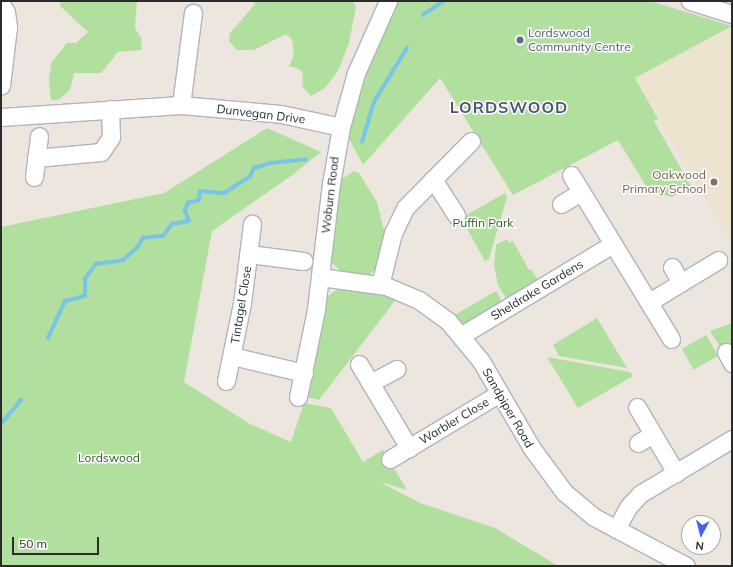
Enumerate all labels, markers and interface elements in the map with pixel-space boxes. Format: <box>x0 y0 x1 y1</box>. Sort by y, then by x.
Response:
place label: Lordswood Community Centre <box>528 26 631 54</box>
marker: Lordswood Community Centre <box>515 35 525 45</box>
district label: LORDSWOOD <box>450 97 568 117</box>
street label: Dunvegan Drive <box>216 101 306 127</box>
street label: Woburn Road <box>318 156 342 234</box>
place label: Oakwood Primary School <box>622 168 706 196</box>
marker: Oakwood Primary School <box>709 177 719 187</box>
park label: Puffin Park <box>453 216 513 230</box>
street label: Sheldrake Gardens <box>488 257 586 323</box>
street label: Tintagel Close <box>228 265 254 345</box>
street label: Sandpiper Road <box>479 366 537 450</box>
street label: Warbler Close <box>417 395 491 447</box>
park label: Lordswood <box>78 451 140 465</box>
north arrow <box>681 515 721 555</box>
scale bar <box>14 529 101 555</box>
text: 50 m <box>19 536 47 551</box>
text: N <box>695 538 705 553</box>

